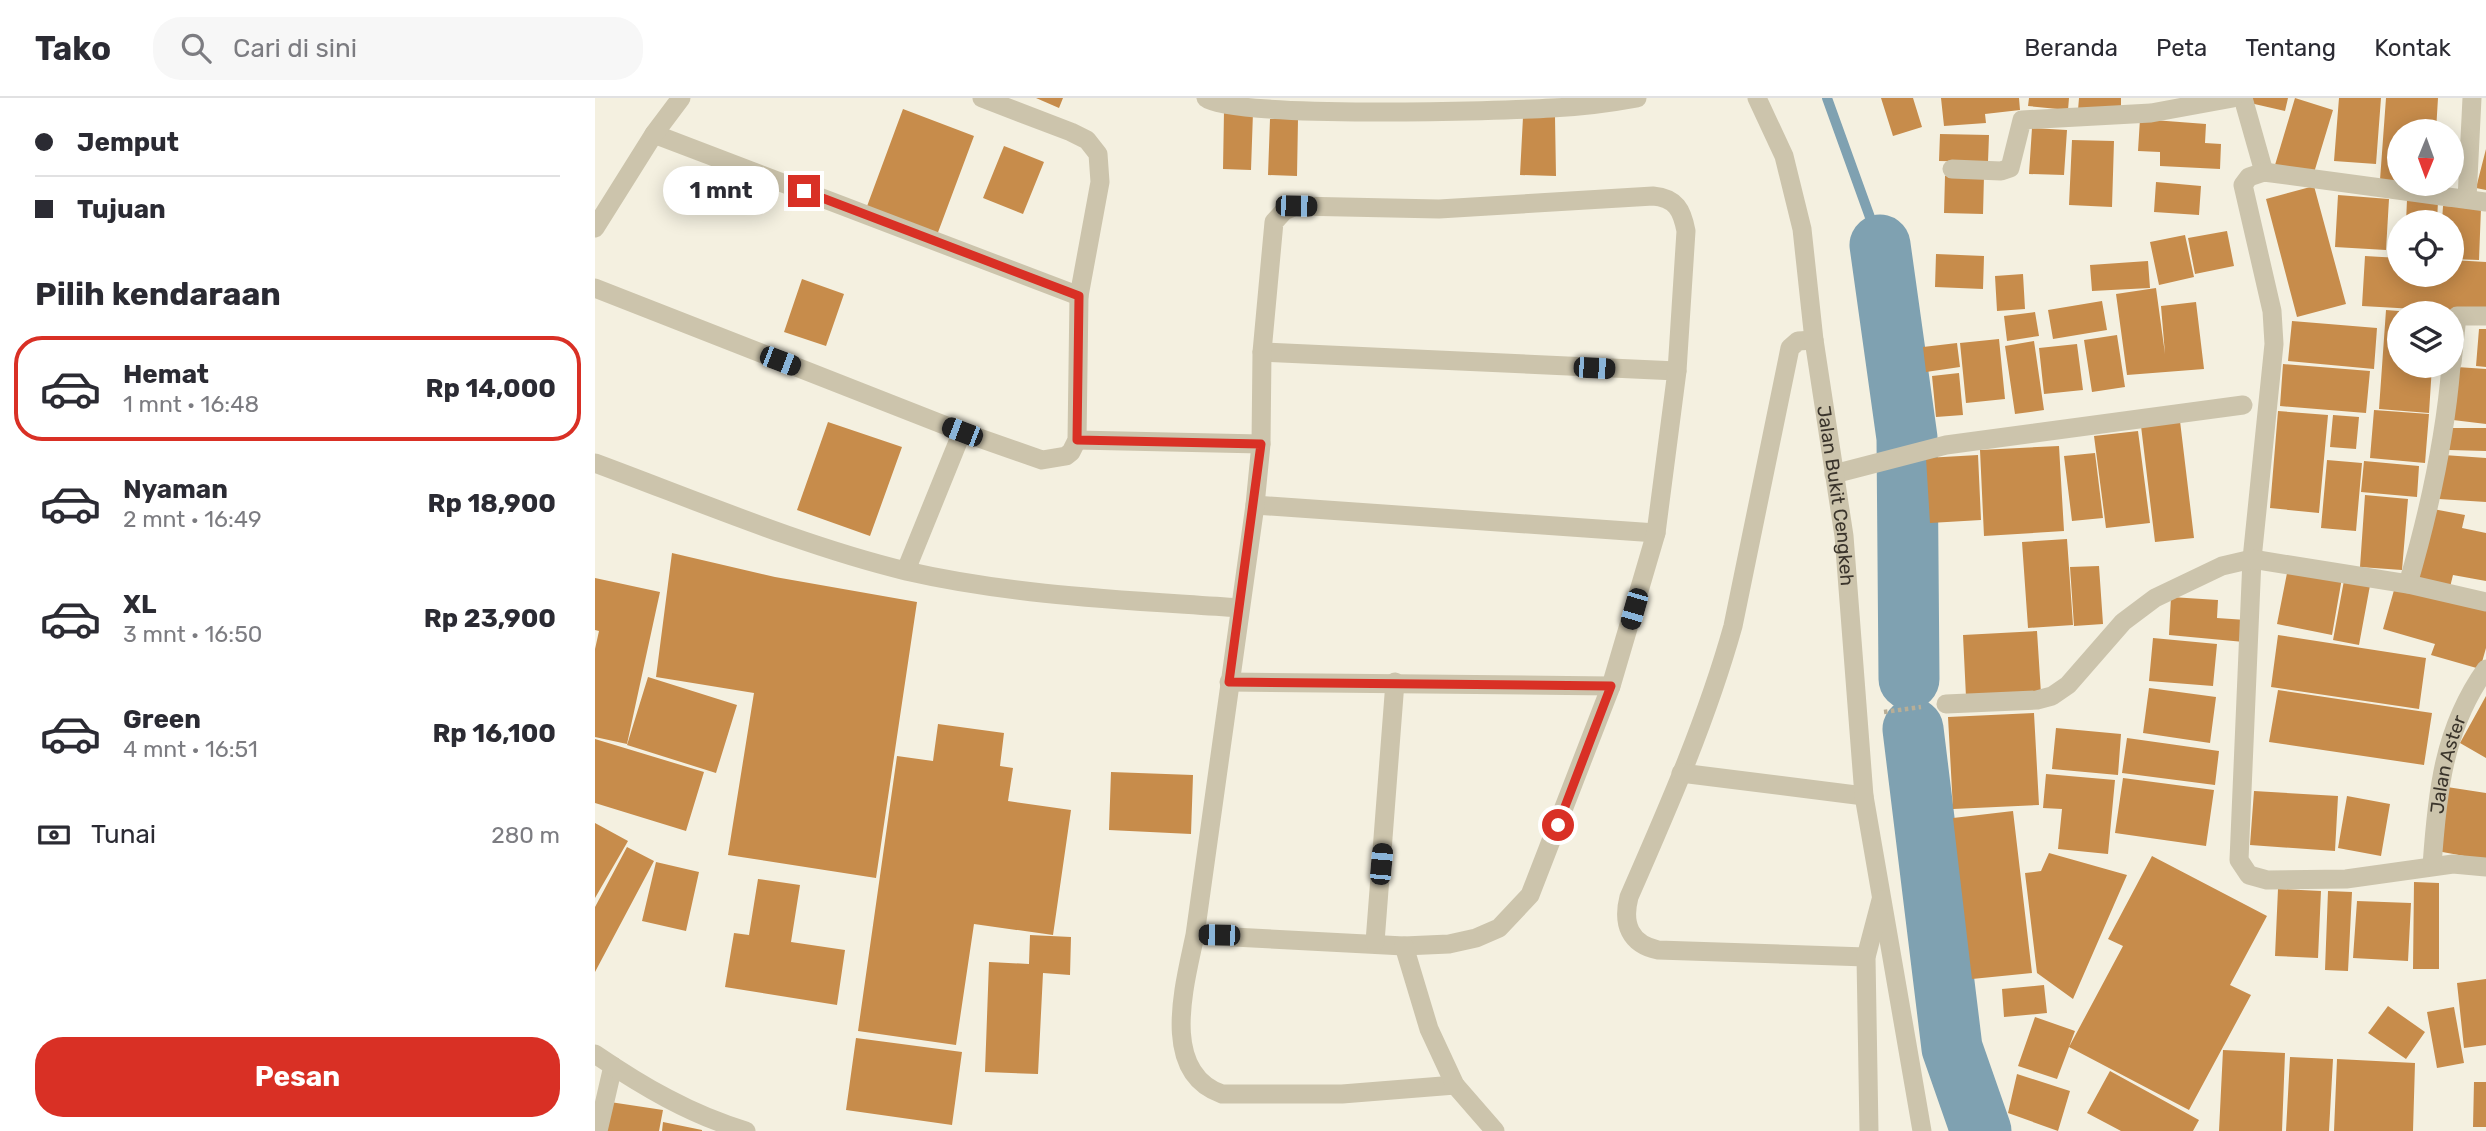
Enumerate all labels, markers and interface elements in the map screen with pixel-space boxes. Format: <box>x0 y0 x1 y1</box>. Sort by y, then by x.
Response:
search box <box>153 17 643 80</box>
text: Tako <box>35 29 111 68</box>
icon: search <box>177 29 215 67</box>
text: Cari di sini <box>233 33 357 64</box>
text: Beranda <box>2024 34 2118 62</box>
text: Peta <box>2156 34 2207 62</box>
text: Tentang <box>2245 34 2336 62</box>
text: Kontak <box>2374 34 2451 62</box>
north arrow <box>2387 119 2464 196</box>
map controls <box>2387 119 2464 378</box>
text: Jemput <box>77 127 179 158</box>
callout: 1 mnt <box>664 166 779 216</box>
route end <box>788 175 820 207</box>
text: 1 mnt <box>690 176 752 204</box>
text: Tujuan <box>77 194 166 225</box>
car <box>1275 195 1318 217</box>
button: locate <box>2387 210 2464 287</box>
text: Pilih kendaraan <box>35 275 281 313</box>
button: layers <box>2387 301 2464 378</box>
car <box>757 344 804 378</box>
car <box>1573 356 1616 380</box>
icon: car <box>39 357 102 420</box>
text: Hemat <box>123 359 209 390</box>
text: Rp 14,000 <box>426 373 556 404</box>
text: 1 mnt · 16:48 <box>123 390 259 418</box>
street label: Jalan Bukit Cengkeh <box>1812 404 1859 587</box>
car <box>939 415 986 449</box>
icon: car <box>39 472 102 535</box>
text: Nyaman <box>123 474 228 505</box>
text: Rp 18,900 <box>427 488 556 519</box>
text: 2 mnt · 16:49 <box>123 505 262 533</box>
car <box>1619 586 1650 632</box>
icon: car <box>39 587 102 650</box>
text: XL <box>123 589 156 620</box>
text: Rp 23,900 <box>424 603 556 634</box>
text: 3 mnt · 16:50 <box>123 620 262 648</box>
icon: car <box>39 702 102 765</box>
text: Green <box>123 704 201 735</box>
street label: Jalan Aster <box>2426 711 2471 815</box>
text: Rp 16,100 <box>432 718 556 749</box>
text: 4 mnt · 16:51 <box>123 735 258 763</box>
route start <box>1542 809 1574 841</box>
icon: cash <box>35 816 73 854</box>
text: Tunai <box>91 819 156 850</box>
text: 280 m <box>491 821 560 849</box>
car <box>1369 842 1394 886</box>
car <box>1198 924 1241 946</box>
button: Pesan <box>35 1037 560 1117</box>

